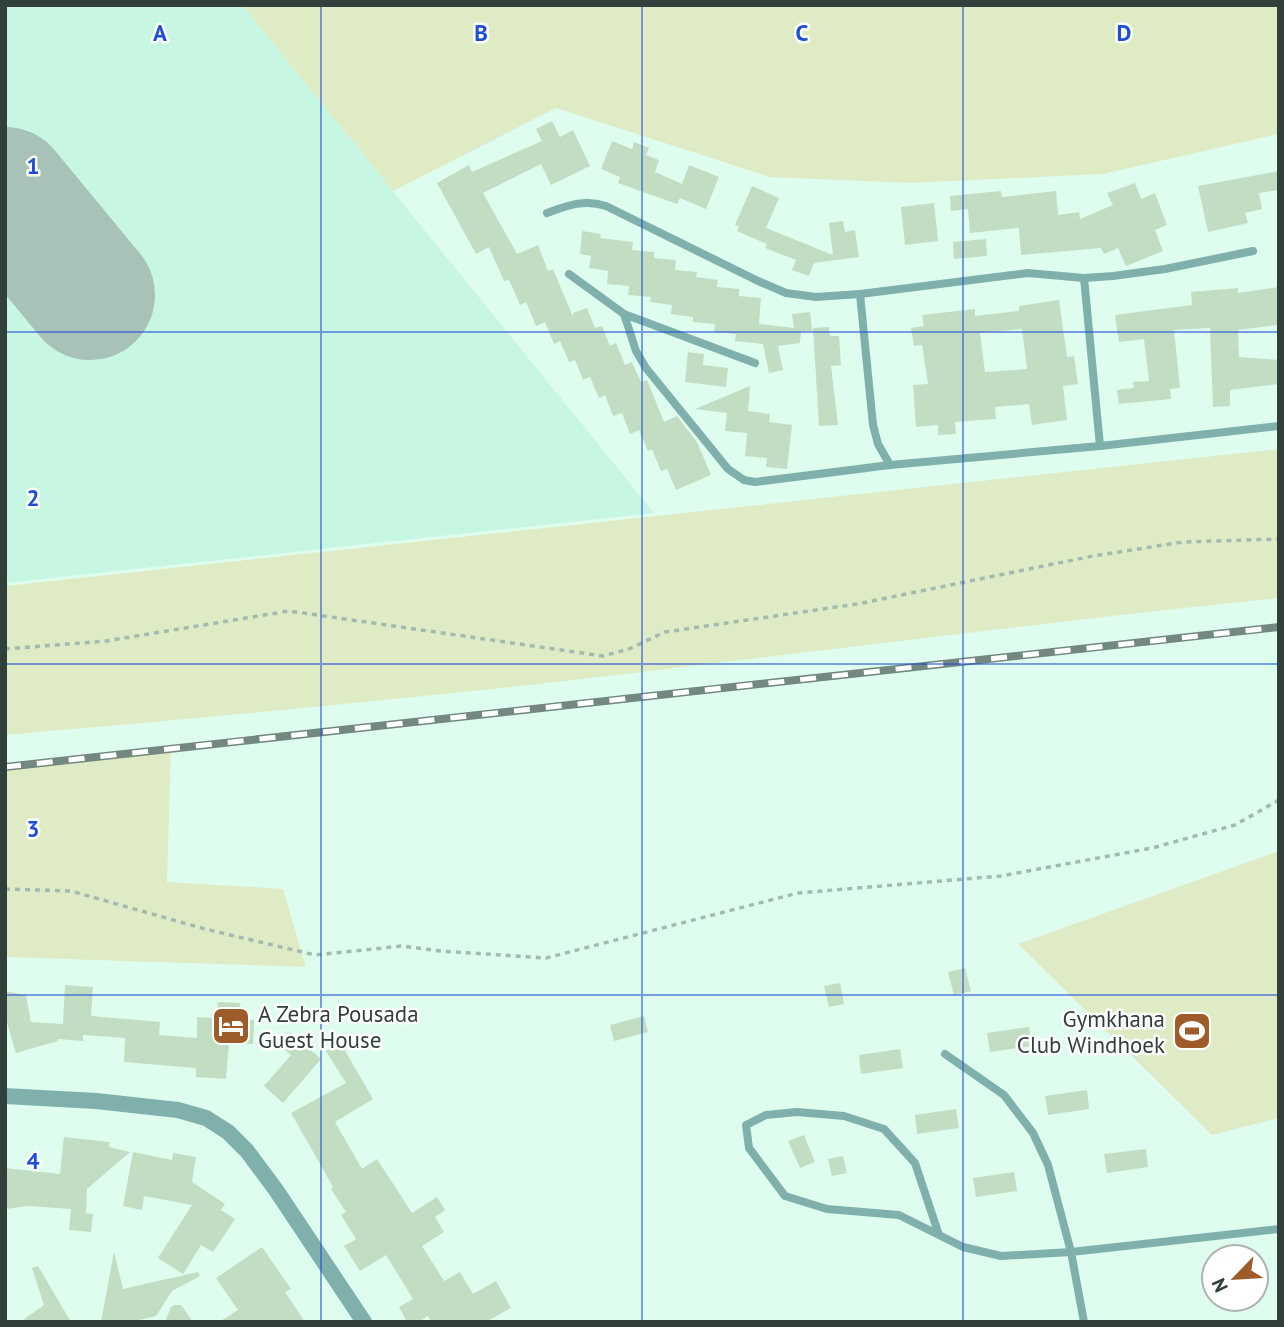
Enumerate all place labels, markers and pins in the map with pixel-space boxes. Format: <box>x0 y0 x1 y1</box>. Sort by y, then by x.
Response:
place label: A Zebra Pousada Guest House <box>258 999 419 1054</box>
place label: Gymkhana Club Windhoek <box>1017 1004 1165 1059</box>
hotel icon: A Zebra Pousada Guest House <box>210 1005 252 1047</box>
sports icon: Gymkhana Club Windhoek <box>1171 1010 1213 1052</box>

